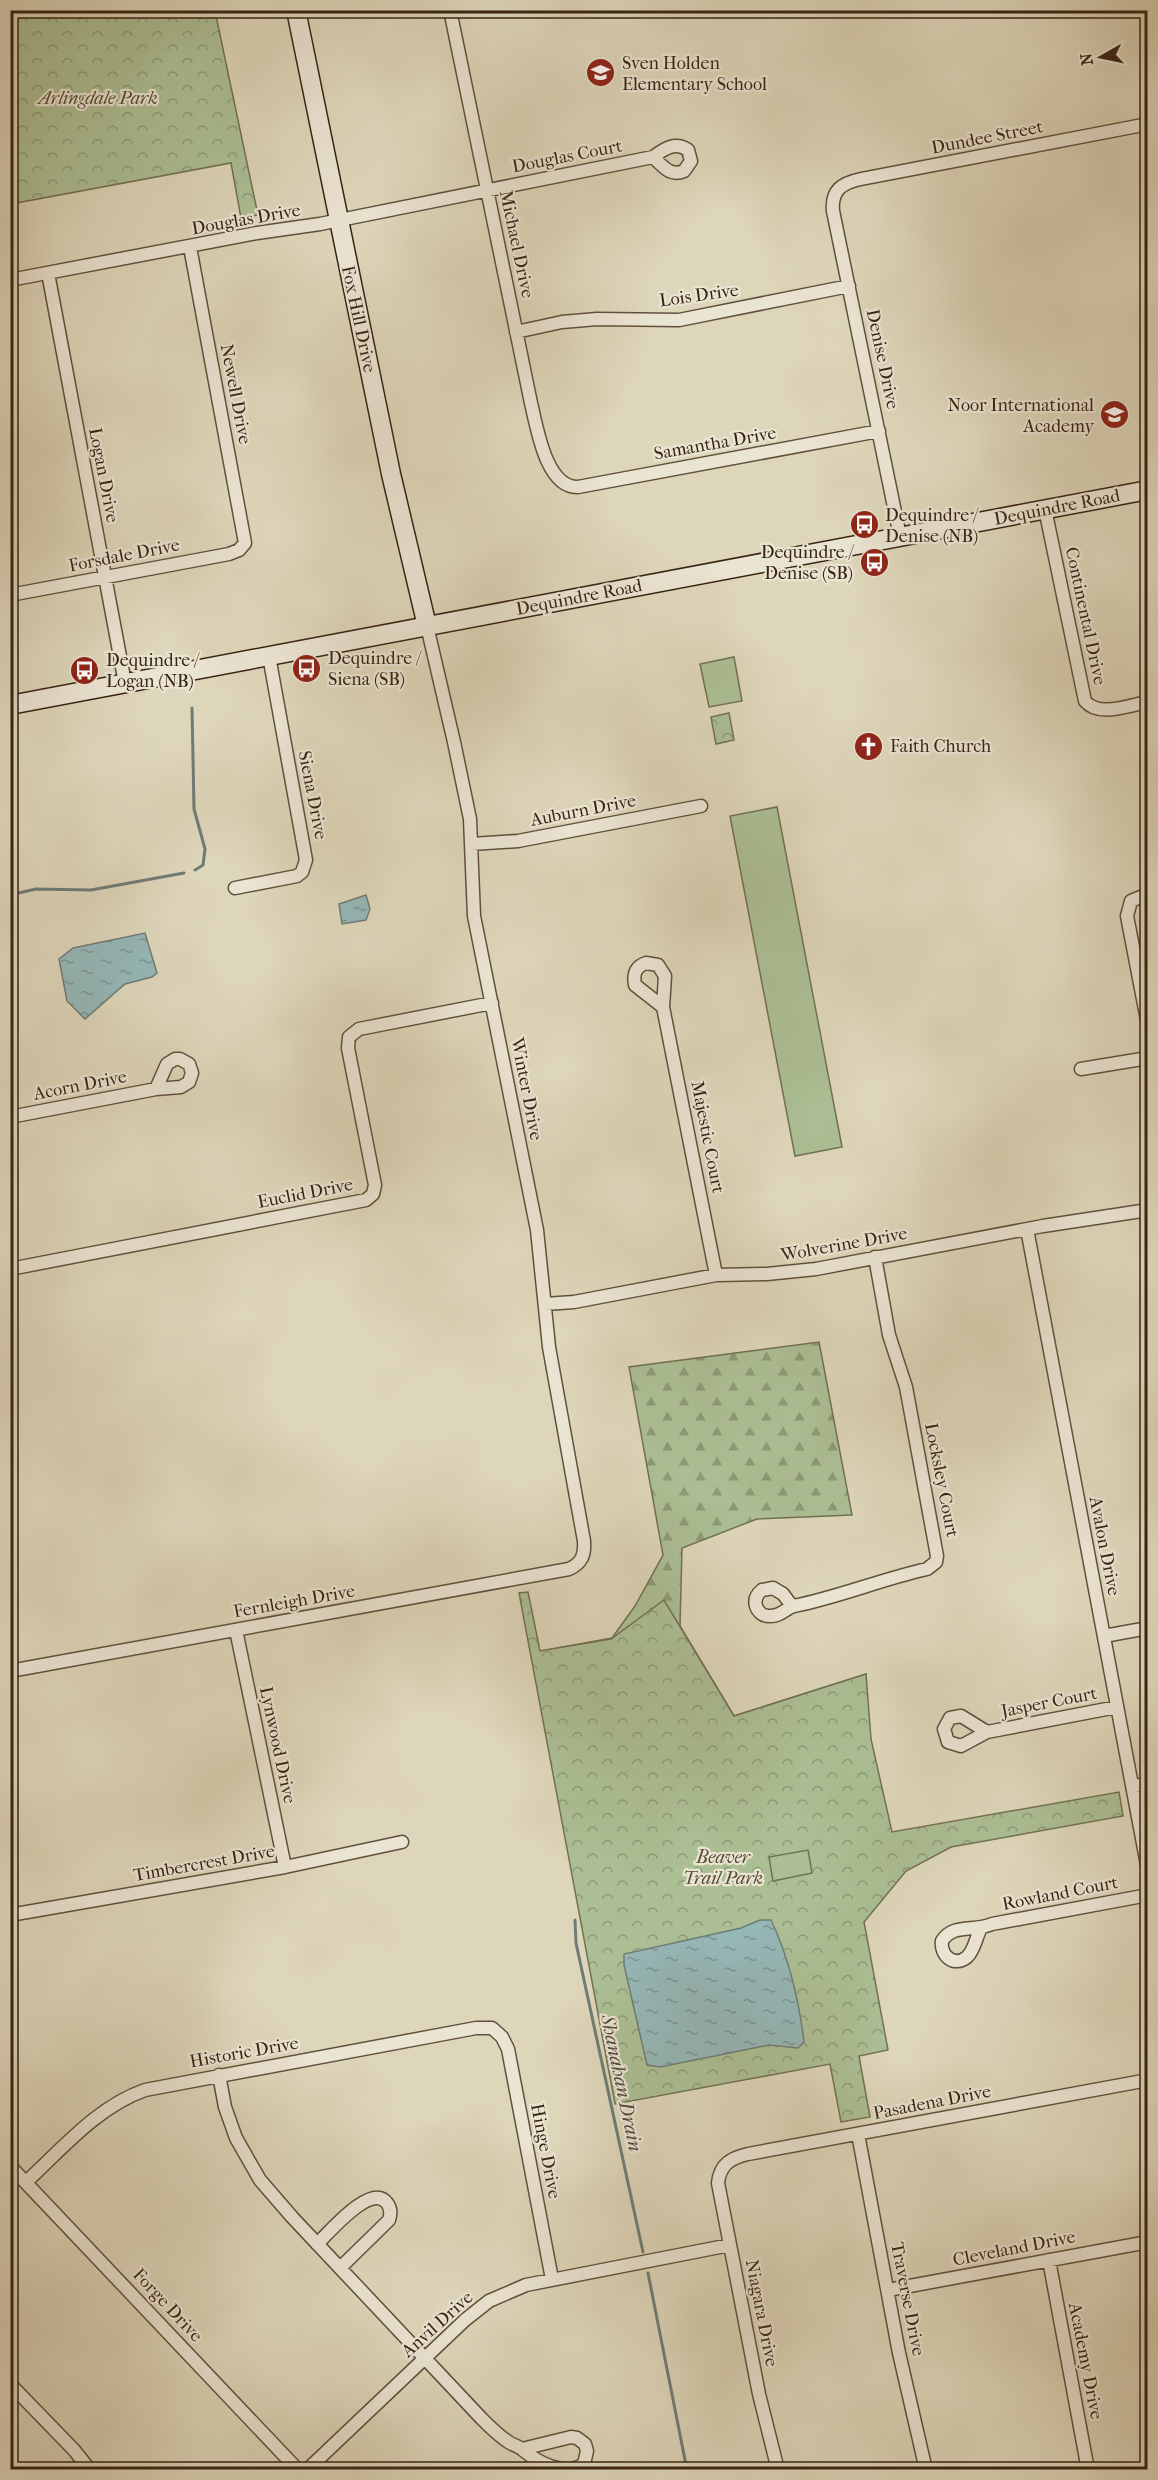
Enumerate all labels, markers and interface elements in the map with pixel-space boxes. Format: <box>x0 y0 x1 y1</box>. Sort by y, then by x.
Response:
north arrow <box>1071 27 1131 87</box>
text: N <box>1076 51 1097 67</box>
place label: Sven Holden Elementary School <box>622 53 767 95</box>
school or university icon: Sven Holden Elementary School <box>585 57 617 89</box>
park label: Arlingdale Park <box>36 88 158 109</box>
street label: Dundee Street <box>929 116 1045 159</box>
street label: Douglas Court <box>510 135 625 177</box>
street label: Michael Drive <box>495 188 538 300</box>
street label: Douglas Drive <box>190 200 302 239</box>
street label: Fox Hill Drive <box>337 264 380 375</box>
street label: Lois Drive <box>658 280 740 311</box>
street label: Denise Drive <box>862 307 903 411</box>
street label: Newell Drive <box>215 342 256 446</box>
place label: Noor International Academy <box>948 395 1095 437</box>
school or university icon: Noor International Academy <box>1099 399 1131 431</box>
street label: Samantha Drive <box>652 422 778 465</box>
street label: Logan Drive <box>84 426 123 524</box>
street label: Dequindre Road <box>992 485 1122 530</box>
place label: Dequindre / Denise (NB) <box>885 505 979 547</box>
bus stop icon: Dequindre / Denise (NB) <box>848 509 880 541</box>
street label: Forsdale Drive <box>67 534 181 577</box>
place label: Dequindre / Denise (SB) <box>761 542 855 584</box>
street label: Continental Drive <box>1061 545 1110 687</box>
bus stop icon: Dequindre / Denise (SB) <box>858 546 890 578</box>
street label: Dequindre Road <box>514 575 644 620</box>
place label: Dequindre / Siena (SB) <box>328 648 422 690</box>
place label: Dequindre / Logan (NB) <box>106 650 200 692</box>
bus stop icon: Dequindre / Siena (SB) <box>291 652 323 684</box>
bus stop icon: Dequindre / Logan (NB) <box>69 654 101 686</box>
church icon: Faith Church <box>853 730 885 762</box>
place label: Faith Church <box>890 736 991 757</box>
street label: Siena Drive <box>294 749 331 841</box>
street label: Auburn Drive <box>528 790 638 831</box>
street label: Winter Drive <box>506 1035 547 1142</box>
street label: Acorn Drive <box>31 1066 129 1105</box>
street label: Majestic Court <box>686 1079 729 1195</box>
street label: Euclid Drive <box>256 1174 355 1213</box>
street label: Wolverine Drive <box>778 1223 909 1266</box>
street label: Locksley Court <box>920 1421 963 1540</box>
street label: Avalon Drive <box>1084 1494 1124 1598</box>
street label: Fernleigh Drive <box>232 1580 357 1623</box>
street label: Jasper Court <box>998 1683 1099 1722</box>
street label: Lynwood Drive <box>255 1685 300 1806</box>
street label: Timbercrest Drive <box>132 1841 277 1886</box>
park label: Beaver Trail Park <box>683 1847 763 1889</box>
street label: Rowland Court <box>1000 1872 1120 1915</box>
water label: Shanahan Drain <box>596 2012 647 2154</box>
street label: Historic Drive <box>188 2033 300 2072</box>
street label: Pasadena Drive <box>872 2081 993 2124</box>
street label: Hinge Drive <box>526 2102 565 2200</box>
street label: Cleveland Drive <box>951 2226 1077 2271</box>
street label: Traverse Drive <box>886 2241 929 2358</box>
street label: Niagara Drive <box>741 2258 782 2369</box>
street label: Forge Drive <box>128 2264 207 2346</box>
street label: Anvil Drive <box>397 2287 477 2363</box>
street label: Academy Drive <box>1064 2300 1107 2421</box>

